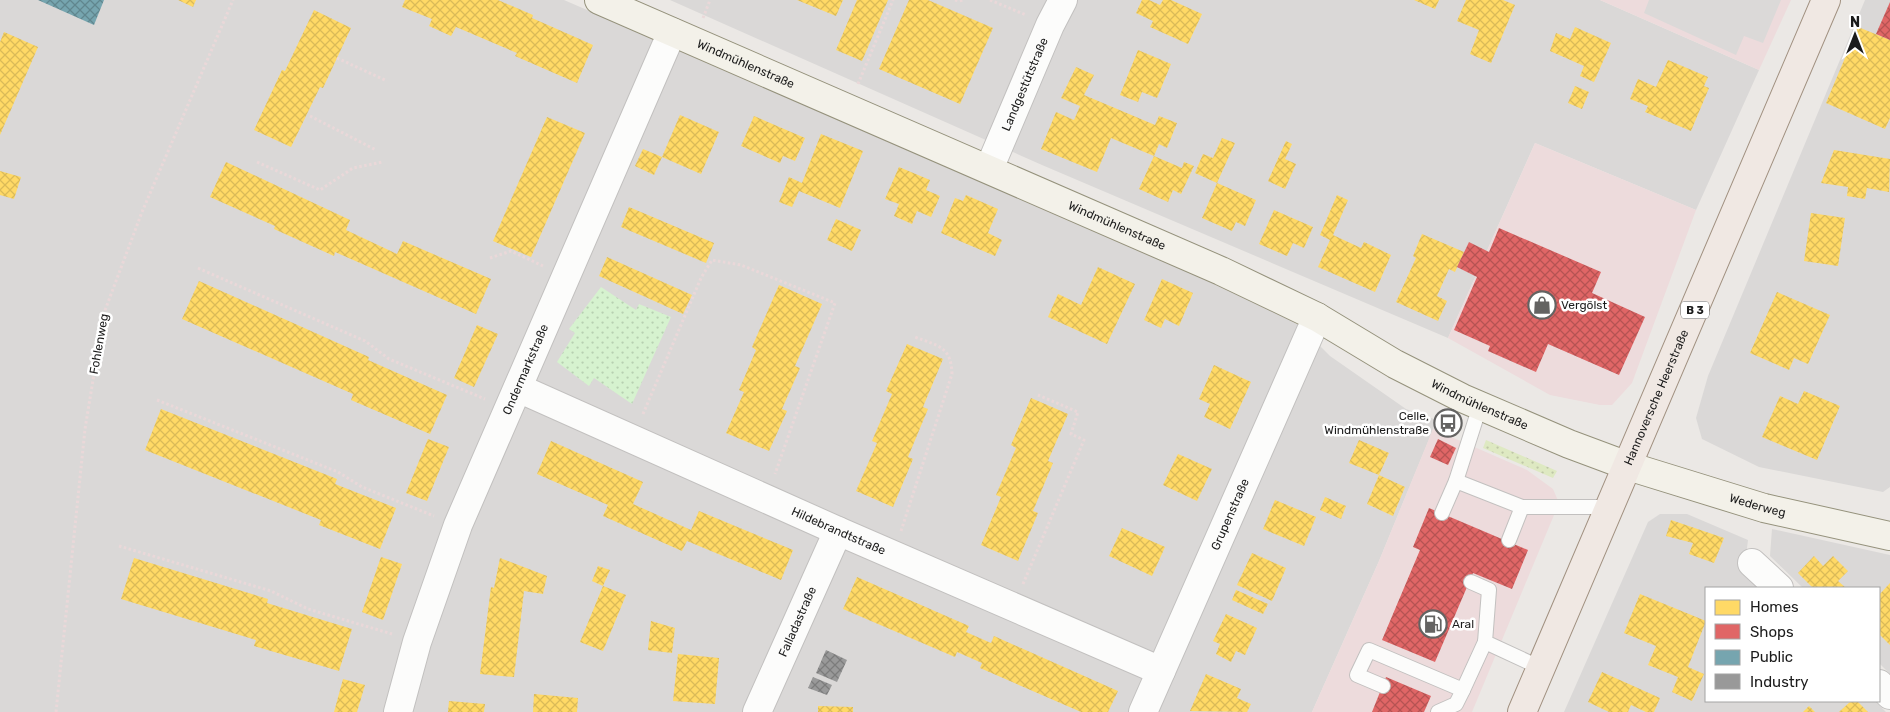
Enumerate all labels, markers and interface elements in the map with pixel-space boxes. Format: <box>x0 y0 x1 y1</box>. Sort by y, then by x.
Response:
north arrow <box>1830 10 1880 60</box>
text: N <box>1850 14 1860 31</box>
street label: Landgestütstraße <box>999 35 1051 133</box>
street label: Windmühlenstraße <box>695 37 797 91</box>
street label: Windmühlenstraße <box>1066 198 1168 253</box>
shop icon: Vergölst <box>1527 290 1557 320</box>
place label: Vergölst <box>1561 298 1607 312</box>
road number: B 3 <box>1681 302 1709 318</box>
street label: Fohlenweg <box>87 313 111 375</box>
street label: Ondermarkstraße <box>500 322 551 417</box>
street label: Hannoversche Heerstraße <box>1621 327 1692 467</box>
street label: Windmühlenstraße <box>1429 377 1531 433</box>
bus stop icon: Celle, Windmühlenstraße <box>1433 408 1463 438</box>
place label: Celle, Windmühlenstraße <box>1324 409 1429 437</box>
street label: Grupenstraße <box>1208 476 1252 552</box>
street label: Wederweg <box>1728 491 1787 520</box>
street label: Hildebrandtstraße <box>789 504 888 558</box>
street label: Falladastraße <box>776 584 819 659</box>
legend <box>1705 587 1880 702</box>
text: Homes <box>1750 598 1799 616</box>
fuel station icon: Aral <box>1418 609 1448 639</box>
place label: Aral <box>1452 617 1474 631</box>
text: Shops <box>1750 623 1794 641</box>
text: Public <box>1750 648 1793 666</box>
text: Industry <box>1750 673 1809 691</box>

